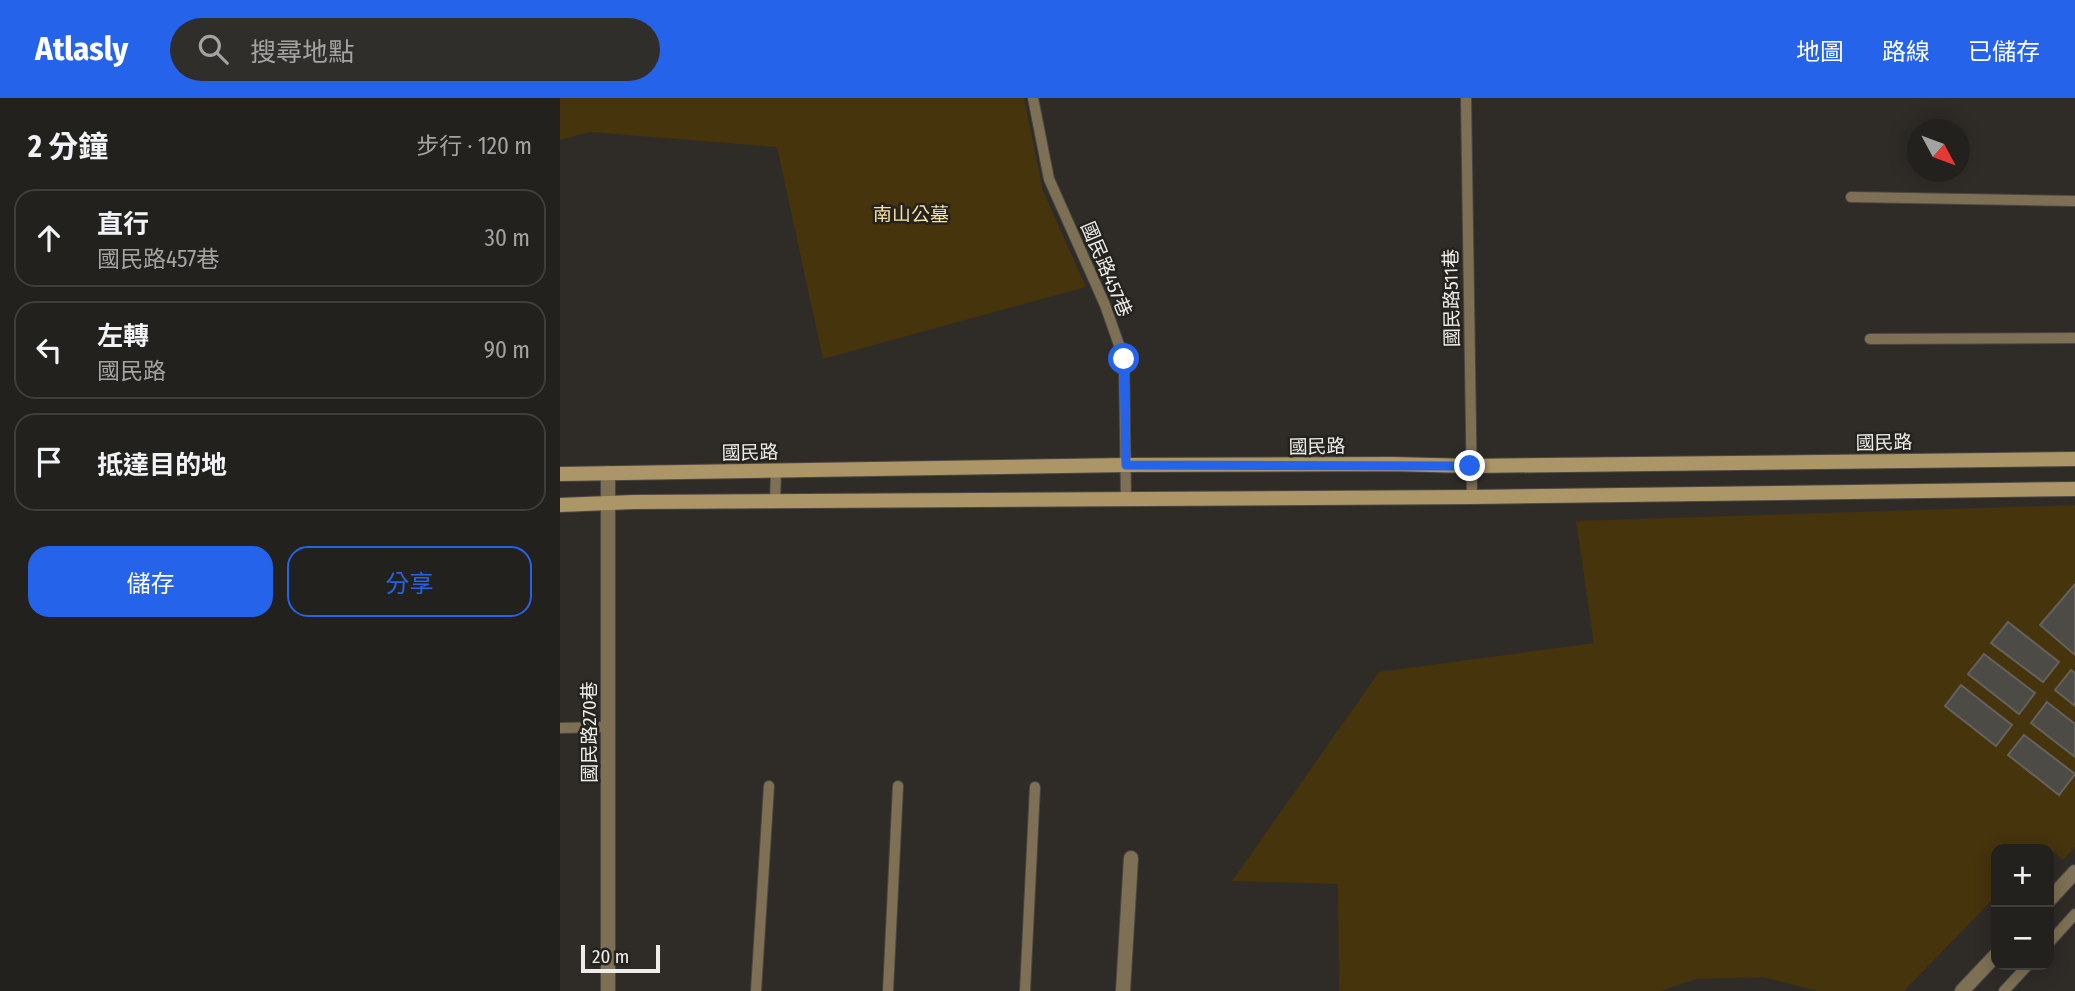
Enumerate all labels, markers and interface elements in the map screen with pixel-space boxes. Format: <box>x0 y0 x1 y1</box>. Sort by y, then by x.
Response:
search box <box>170 18 660 81</box>
text: Atlasly <box>35 29 128 69</box>
icon: search <box>194 30 232 68</box>
text: 搜尋地點 <box>250 37 354 68</box>
text: 地圖 <box>1796 38 1844 66</box>
text: 路線 <box>1882 38 1930 66</box>
text: 已儲存 <box>1968 38 2040 66</box>
north arrow <box>1907 119 1970 182</box>
text: 2 分鐘 <box>28 129 108 165</box>
text: 步行 · 120 m <box>416 132 532 160</box>
park label: 南山公墓 <box>873 203 949 226</box>
text: 直行 <box>97 209 149 240</box>
street label: 國民路457巷 <box>1076 218 1137 320</box>
icon: ahead <box>30 219 68 257</box>
text: 30 m <box>485 224 530 252</box>
text: 國民路457巷 <box>97 245 219 273</box>
street label: 國民路511巷 <box>1439 249 1464 347</box>
text: 左轉 <box>97 321 149 352</box>
icon: left <box>30 331 68 369</box>
text: 90 m <box>484 336 530 364</box>
route start <box>1108 343 1139 374</box>
text: 國民路 <box>97 357 166 385</box>
street label: 國民路 <box>1855 431 1913 454</box>
street label: 國民路 <box>1288 435 1346 458</box>
street label: 國民路 <box>721 441 779 464</box>
icon: arrive <box>30 443 68 481</box>
text: 抵達目的地 <box>97 450 227 481</box>
route end <box>1454 450 1485 481</box>
button: 儲存 <box>28 546 273 617</box>
button: 分享 <box>287 546 532 617</box>
street label: 國民路270巷 <box>578 681 601 783</box>
map controls <box>1991 844 2054 970</box>
button: + <box>1991 844 2054 907</box>
button: − <box>1991 907 2054 970</box>
scale bar <box>581 942 660 974</box>
text: 20 m <box>592 945 629 968</box>

